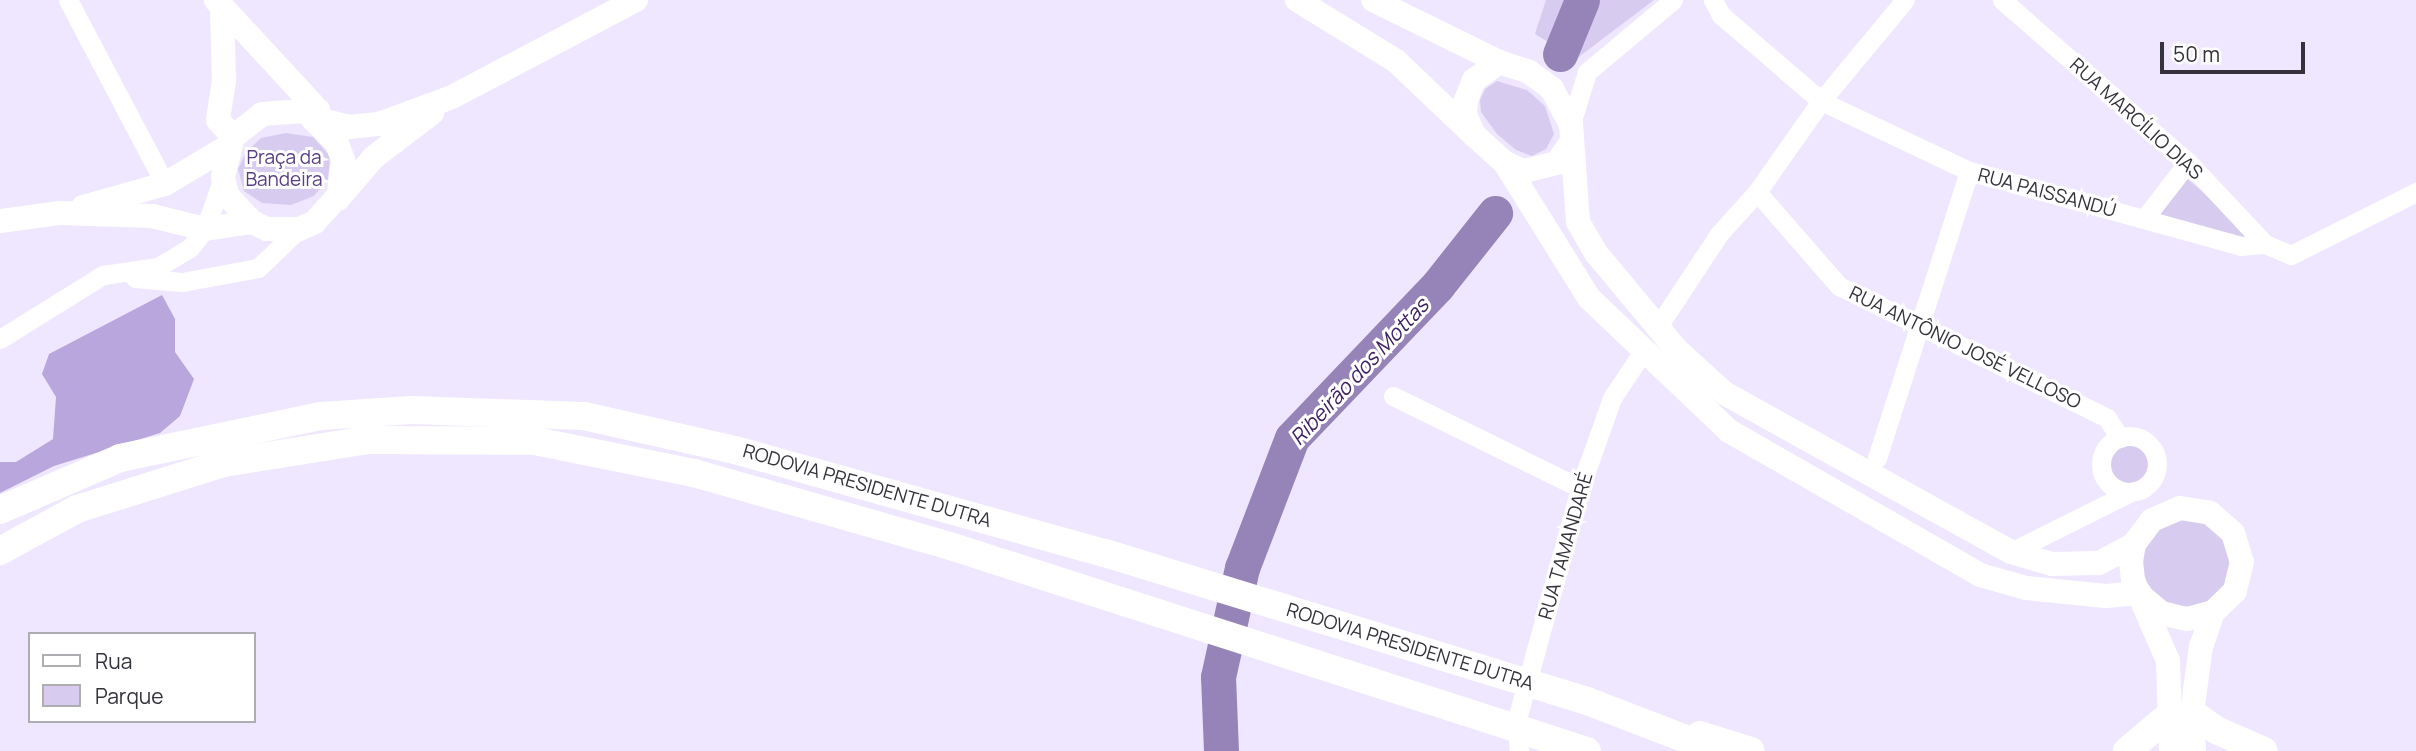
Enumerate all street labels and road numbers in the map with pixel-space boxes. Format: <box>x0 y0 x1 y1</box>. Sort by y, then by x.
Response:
street label: RUA MARCÍLIO DIAS <box>2065 53 2207 185</box>
street label: RUA PAISSANDÚ <box>1975 164 2119 222</box>
street label: RUA ANTÔNIO JOSÉ VELLOSO <box>1845 282 2085 414</box>
street label: RODOVIA PRESIDENTE DUTRA <box>740 440 994 532</box>
street label: RUA TAMANDARÉ <box>1534 470 1598 622</box>
street label: RODOVIA PRESIDENTE DUTRA <box>1284 598 1536 696</box>

